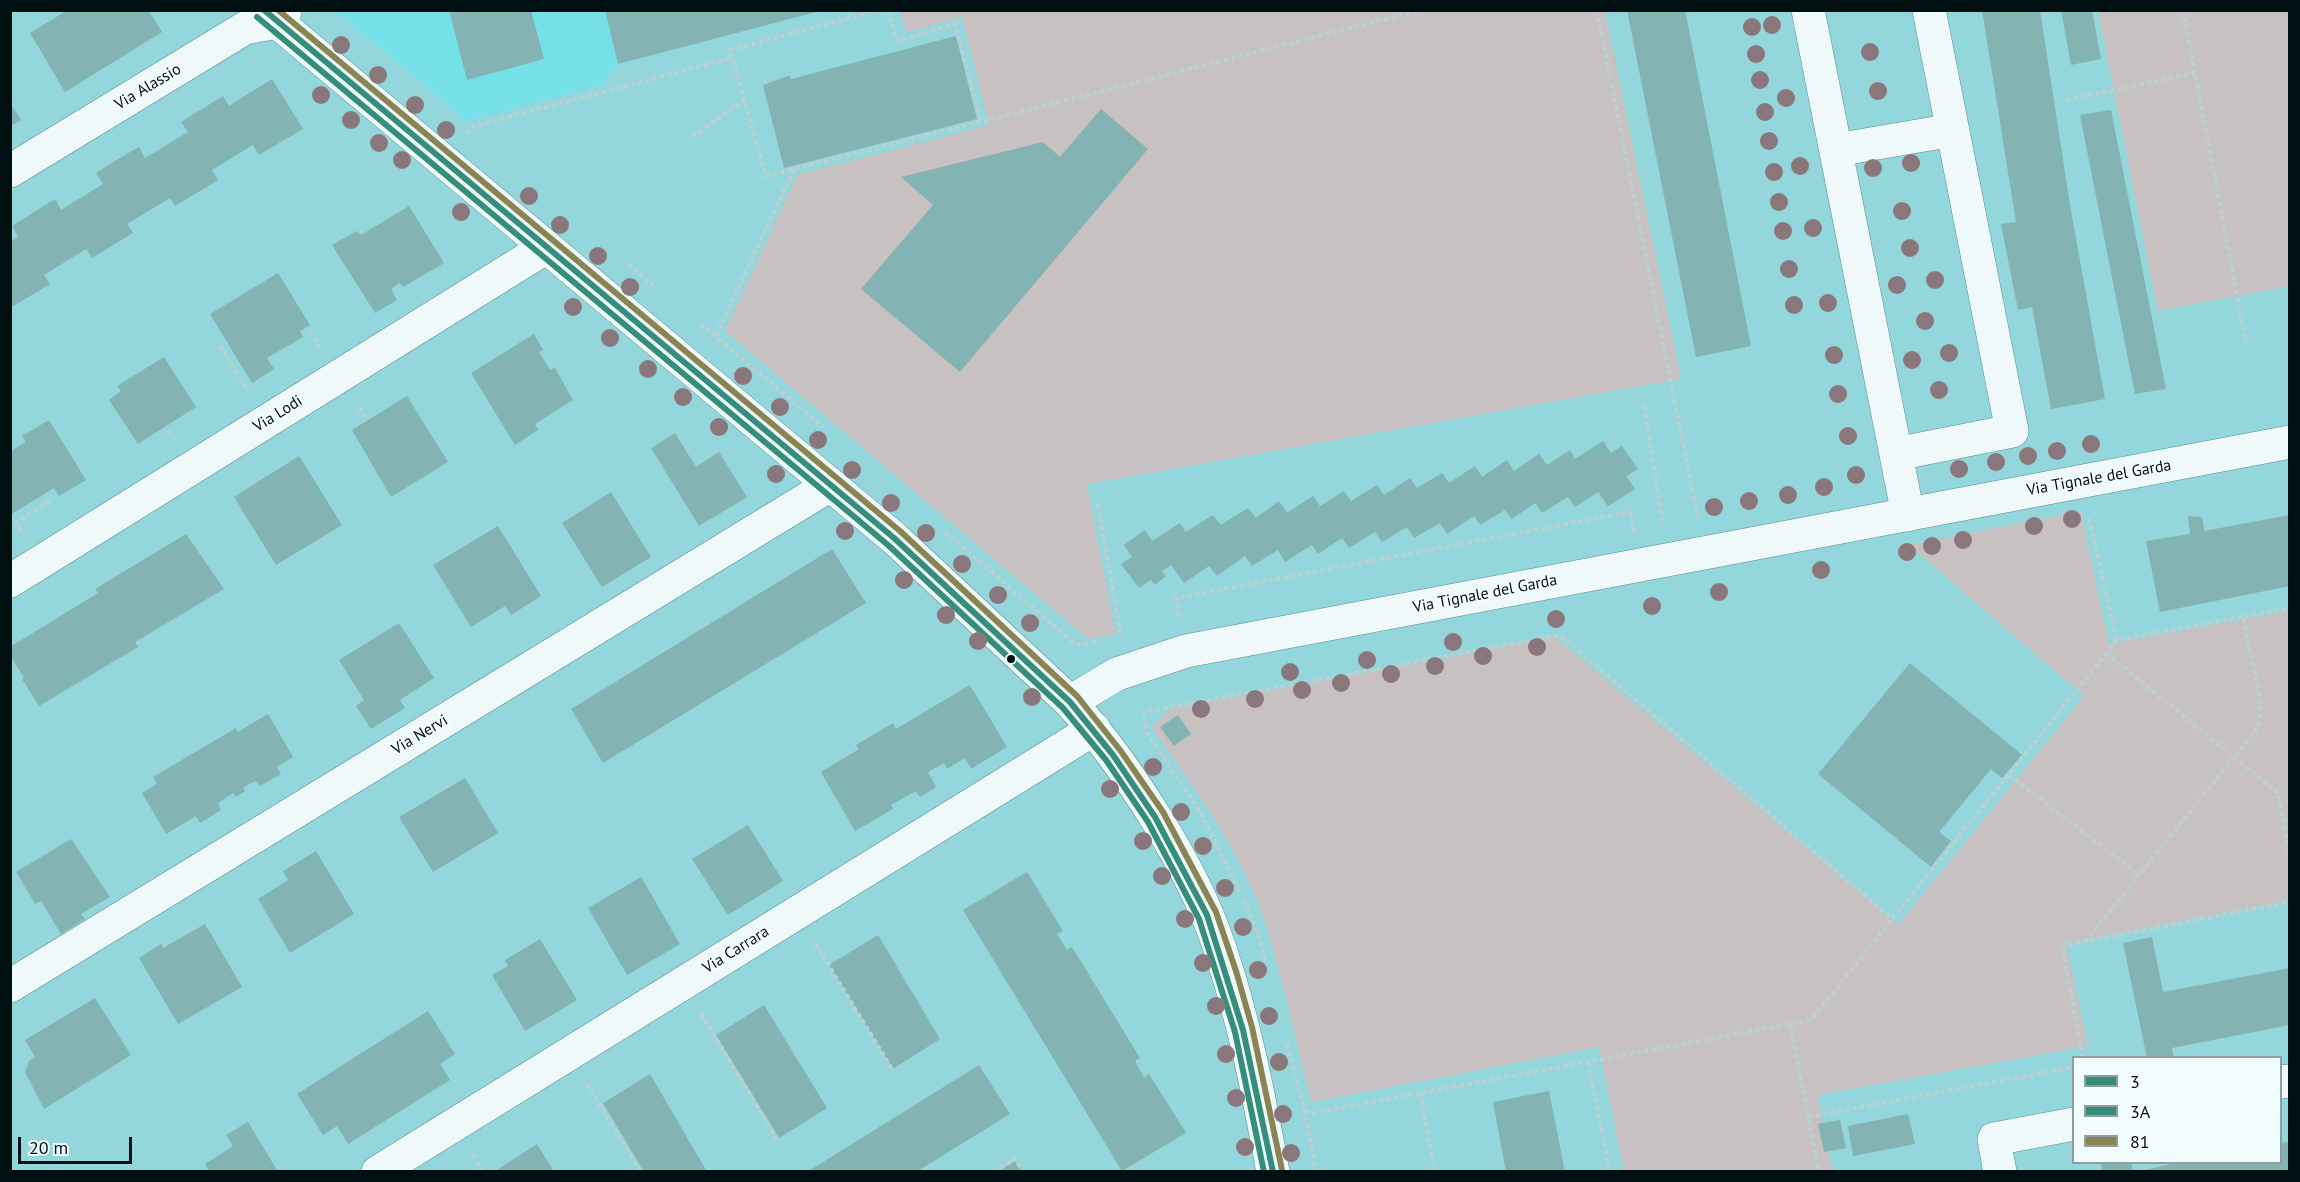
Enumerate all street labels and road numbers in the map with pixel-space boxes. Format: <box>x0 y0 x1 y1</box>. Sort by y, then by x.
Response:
street label: Via Alassio <box>111 60 185 114</box>
street label: Via Lodi <box>250 391 306 437</box>
street label: Via Tignale del Garda <box>2025 456 2173 500</box>
street label: Via Tignale del Garda <box>1411 571 1559 617</box>
street label: Via Nervi <box>389 711 451 759</box>
street label: Via Carrara <box>699 922 773 978</box>

